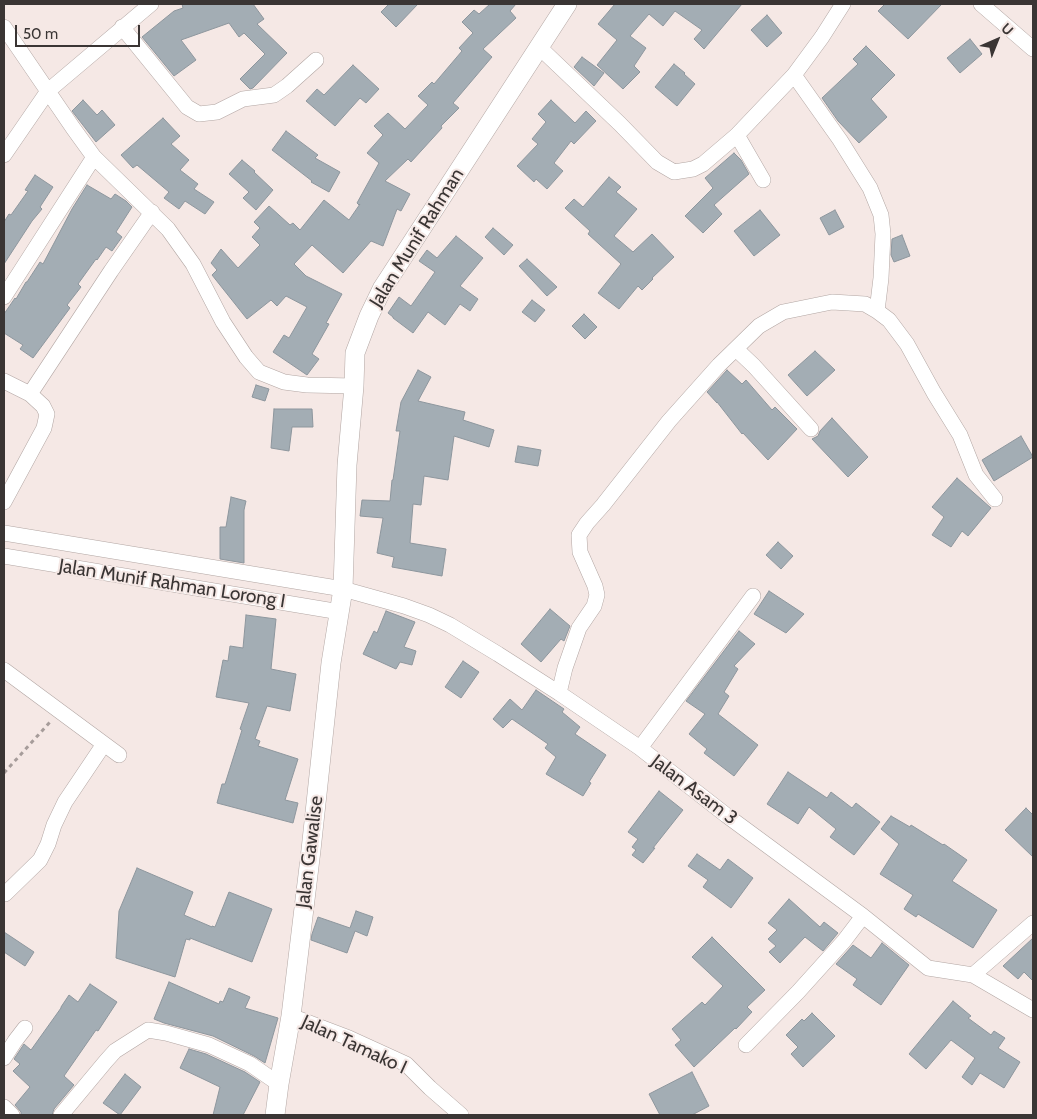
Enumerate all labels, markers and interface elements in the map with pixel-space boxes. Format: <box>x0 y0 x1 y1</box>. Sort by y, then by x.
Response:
scale bar <box>18 15 142 47</box>
north arrow <box>972 15 1022 65</box>
text: U <box>998 19 1017 39</box>
text: 50 m <box>23 25 58 43</box>
street label: Jalan Munif Rahman <box>365 164 469 312</box>
street label: Jalan Munif Rahman Lorong I <box>57 555 287 613</box>
street label: Jalan Asam 3 <box>646 750 742 830</box>
street label: Jalan Gawalise <box>292 795 328 909</box>
street label: Jalan Tamako I <box>298 1011 410 1079</box>

